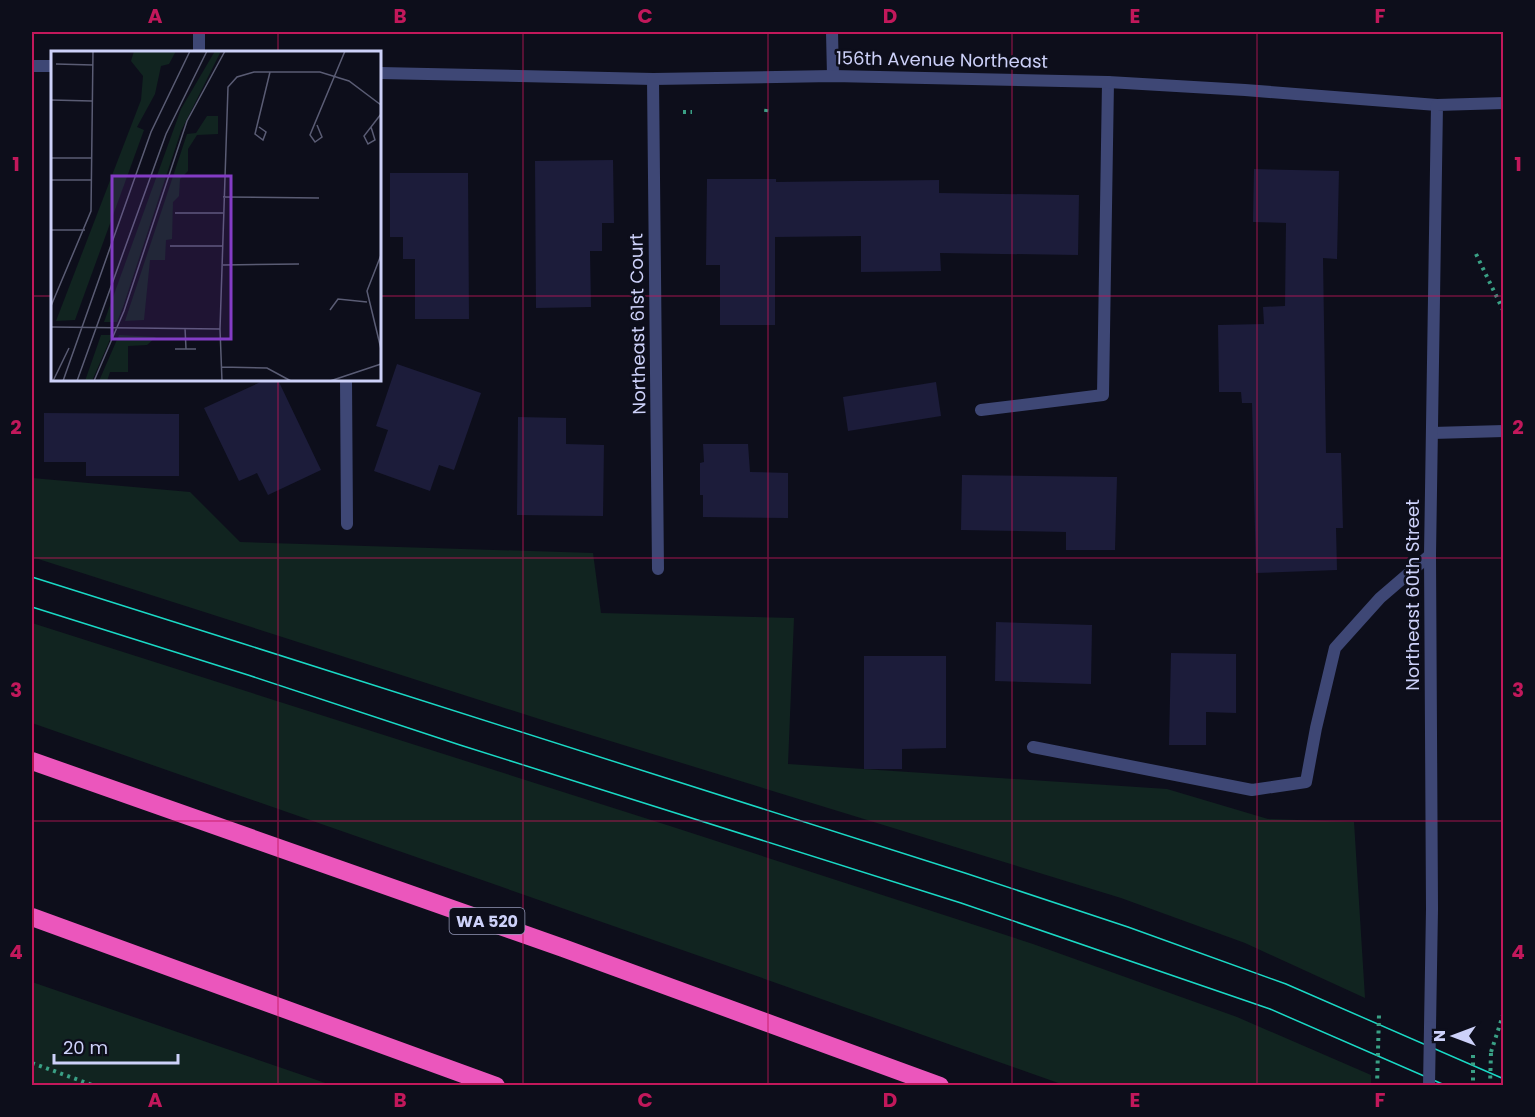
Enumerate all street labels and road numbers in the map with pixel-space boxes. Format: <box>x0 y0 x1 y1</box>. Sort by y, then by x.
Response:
street label: 156th Avenue Northeast <box>836 45 1048 74</box>
street label: Northeast 61st Court <box>623 233 652 415</box>
street label: Northeast 60th Street <box>1400 499 1425 691</box>
road number: WA 520 <box>450 908 524 934</box>

